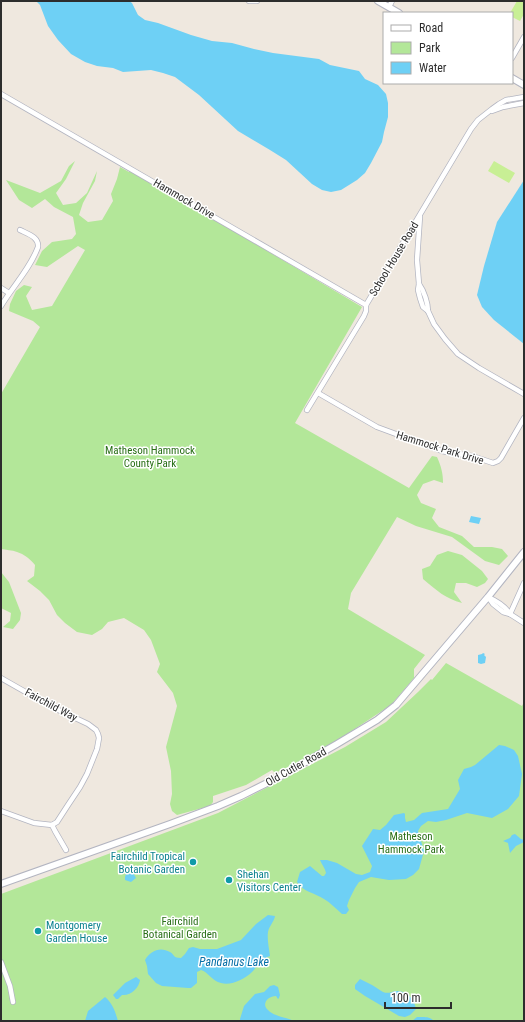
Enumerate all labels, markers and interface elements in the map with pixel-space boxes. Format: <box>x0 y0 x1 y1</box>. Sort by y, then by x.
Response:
legend <box>383 12 513 84</box>
text: Road <box>419 21 443 35</box>
text: Park <box>419 41 441 55</box>
text: Water <box>419 61 447 75</box>
street label: Hammock Drive <box>151 176 217 222</box>
street label: School House Road <box>367 219 421 299</box>
street label: Hammock Park Drive <box>395 429 485 467</box>
park label: Matheson Hammock County Park <box>105 444 195 470</box>
street label: Fairchild Way <box>23 686 80 724</box>
street label: Old Cutler Road <box>263 745 329 789</box>
park label: Matheson Hammock Park <box>378 830 444 856</box>
place label: Fairchild Tropical Botanic Garden <box>111 850 185 876</box>
marker: Fairchild Tropical Botanic Garden <box>188 857 198 867</box>
place label: Shehan Visitors Center <box>237 868 302 894</box>
marker: Shehan Visitors Center <box>224 875 234 885</box>
park label: Fairchild Botanical Garden <box>143 915 217 941</box>
place label: Montgomery Garden House <box>46 919 107 945</box>
marker: Montgomery Garden House <box>33 926 43 936</box>
water label: Pandanus Lake <box>199 955 270 969</box>
scale bar <box>385 984 451 1010</box>
text: 100 m <box>391 991 421 1005</box>

